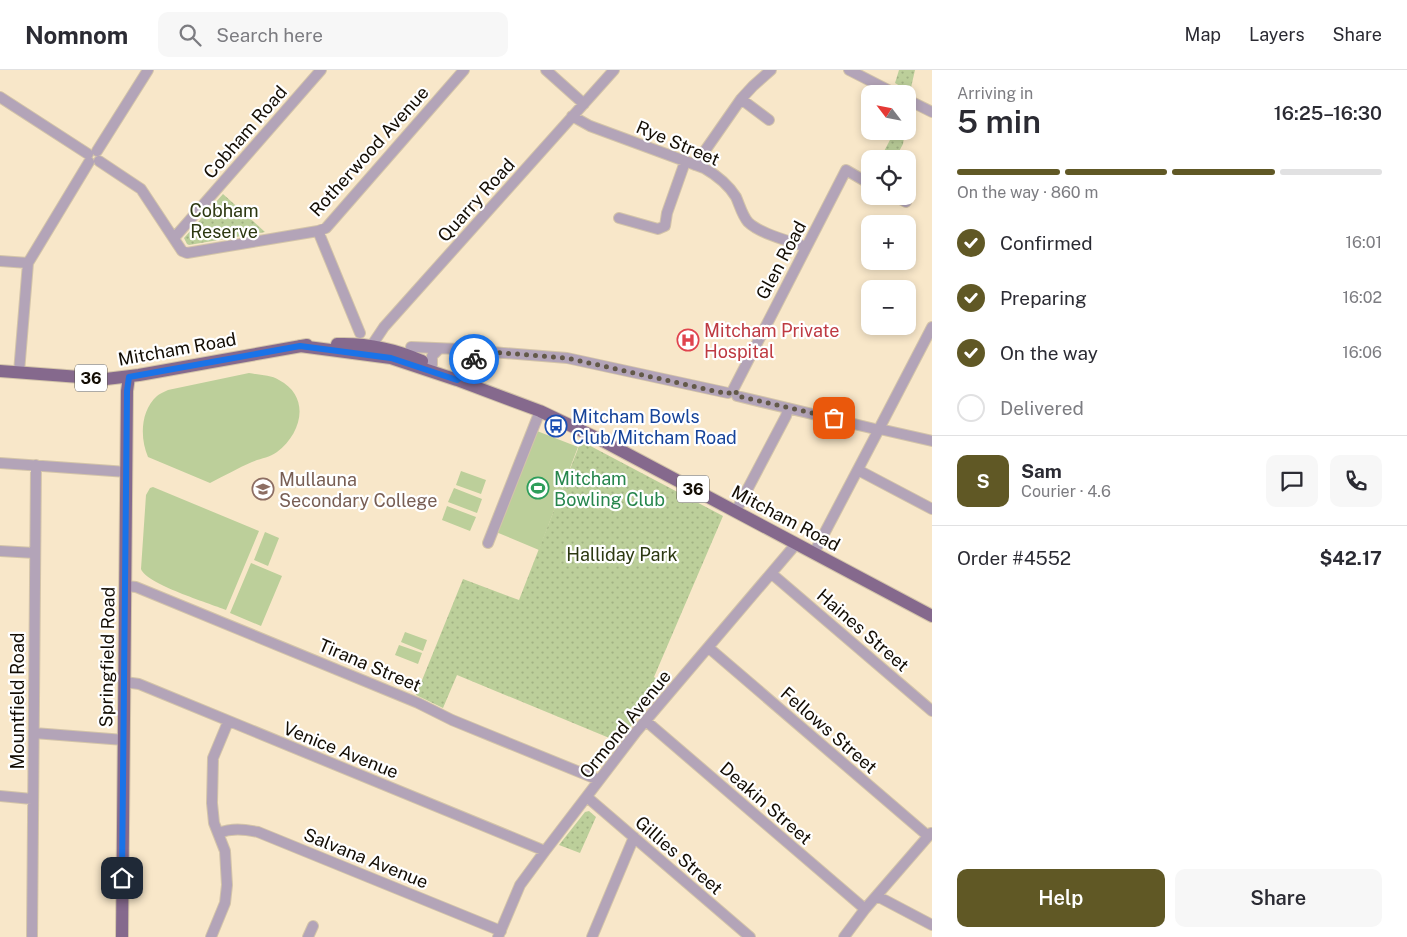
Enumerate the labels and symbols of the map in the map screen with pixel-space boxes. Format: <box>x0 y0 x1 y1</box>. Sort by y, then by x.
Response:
street label: Cobham Road <box>199 81 291 183</box>
street label: Rotherwood Avenue <box>305 82 433 220</box>
north arrow <box>861 85 916 140</box>
street label: Rye Street <box>633 116 723 170</box>
street label: Quarry Road <box>433 154 519 246</box>
park label: Cobham Reserve <box>189 200 259 242</box>
street label: Glen Road <box>752 217 810 303</box>
place label: Mitcham Private Hospital <box>704 320 839 362</box>
street label: Mitcham Road <box>116 328 238 370</box>
hospital icon: Mitcham Private Hospital <box>676 328 700 352</box>
courier <box>449 334 499 384</box>
road number: 36 <box>75 364 107 392</box>
pin <box>813 397 855 439</box>
place label: Mitcham Bowls Club/Mitcham Road <box>572 406 737 448</box>
bus stop icon: Mitcham Bowls Club/Mitcham Road <box>544 414 568 438</box>
place label: Mitcham Bowling Club <box>554 468 665 510</box>
place label: Mullauna Secondary College <box>279 469 437 511</box>
sports icon: Mitcham Bowling Club <box>526 476 550 500</box>
road number: 36 <box>677 476 709 502</box>
school or university icon: Mullauna Secondary College <box>251 477 275 501</box>
street label: Mitcham Road <box>728 481 844 555</box>
park label: Halliday Park <box>566 544 678 565</box>
street label: Haines Street <box>813 584 913 676</box>
street label: Springfield Road <box>95 587 119 727</box>
street label: Mountfield Road <box>7 632 28 770</box>
street label: Tirana Street <box>316 634 424 696</box>
street label: Ormond Avenue <box>575 666 675 782</box>
street label: Fellows Street <box>777 682 881 778</box>
street label: Venice Avenue <box>280 717 402 783</box>
street label: Deakin Street <box>716 758 816 848</box>
street label: Gillies Street <box>631 811 727 899</box>
street label: Salvana Avenue <box>301 823 431 893</box>
pin <box>101 857 143 899</box>

